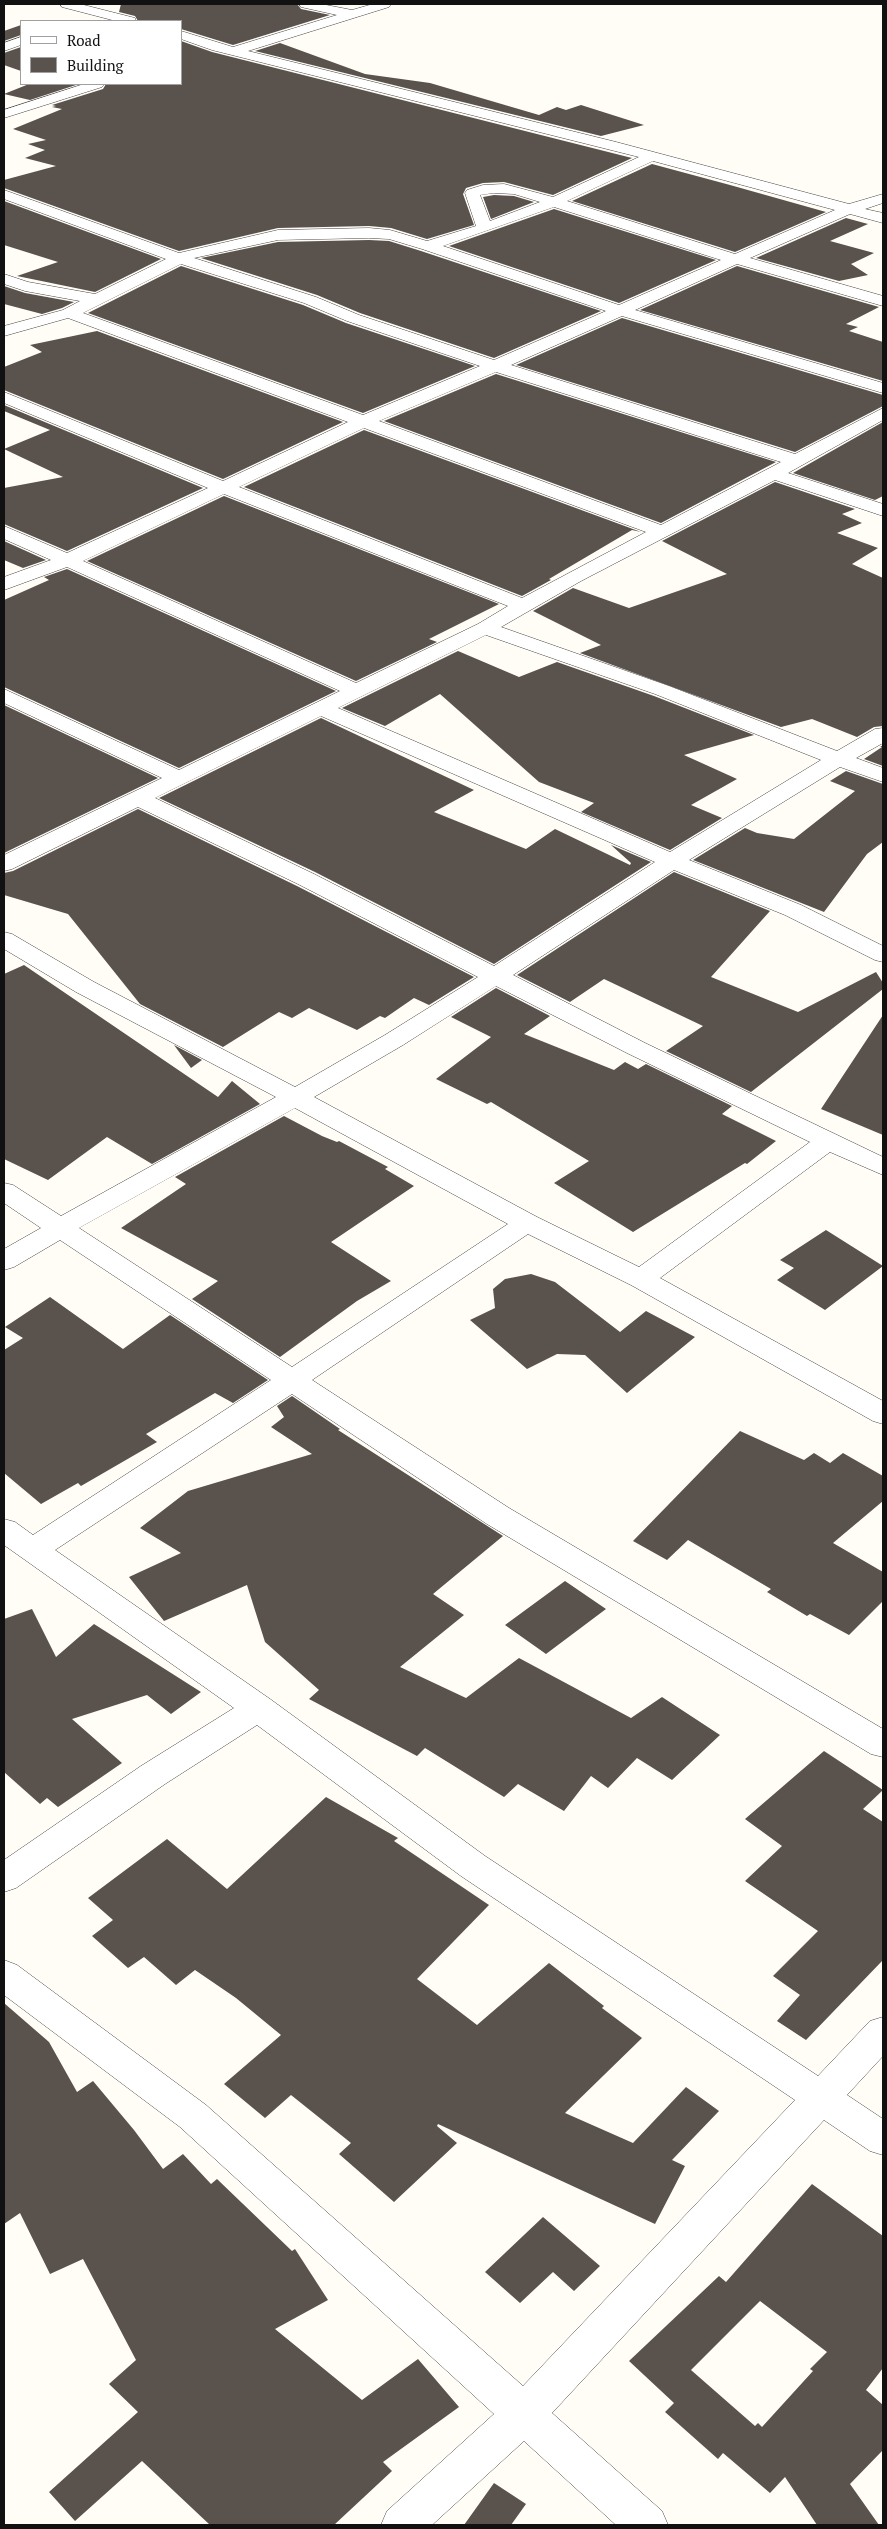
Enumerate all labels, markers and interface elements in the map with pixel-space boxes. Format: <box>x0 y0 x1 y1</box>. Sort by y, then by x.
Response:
legend <box>20 20 182 85</box>
text: Road <box>67 30 100 50</box>
text: Building <box>67 55 124 75</box>

